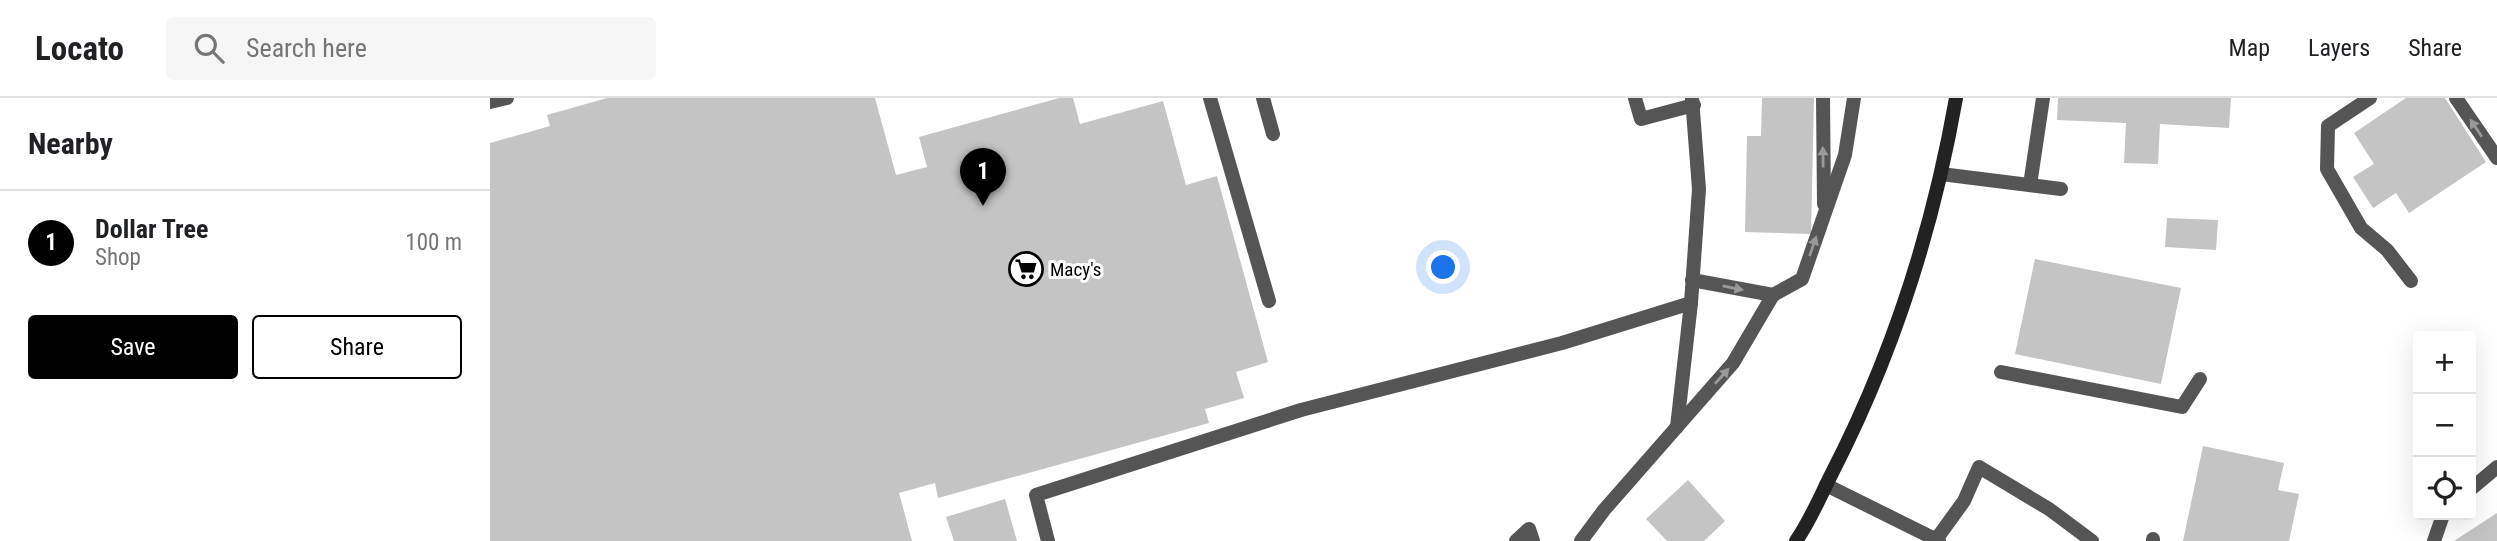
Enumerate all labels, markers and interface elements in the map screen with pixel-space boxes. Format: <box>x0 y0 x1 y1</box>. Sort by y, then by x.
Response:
search box <box>166 17 656 80</box>
text: Locato <box>35 29 124 68</box>
icon: search <box>190 29 228 67</box>
text: Search here <box>246 33 367 63</box>
text: Map <box>2229 34 2270 62</box>
text: Layers <box>2308 34 2370 62</box>
text: Share <box>2408 34 2462 62</box>
one-way arrow <box>2469 119 2483 137</box>
text: Nearby <box>28 126 113 161</box>
one-way arrow <box>1818 145 1829 167</box>
pin: 1 <box>960 148 1006 206</box>
text: Dollar Tree <box>95 214 208 244</box>
text: 1 <box>45 229 57 256</box>
text: 100 m <box>405 229 462 256</box>
one-way arrow <box>1808 235 1819 256</box>
text: Shop <box>95 244 141 271</box>
supermarket icon: Macy's <box>1007 250 1045 288</box>
your location <box>1426 250 1460 284</box>
place label: Macy's <box>1050 258 1102 281</box>
one-way arrow <box>1722 282 1744 293</box>
button: Save <box>28 315 238 379</box>
button: Share <box>252 315 462 379</box>
map controls <box>2413 331 2476 520</box>
button: + <box>2413 331 2476 394</box>
one-way arrow <box>1714 367 1729 384</box>
button: − <box>2413 394 2476 457</box>
button: locate <box>2413 457 2476 520</box>

